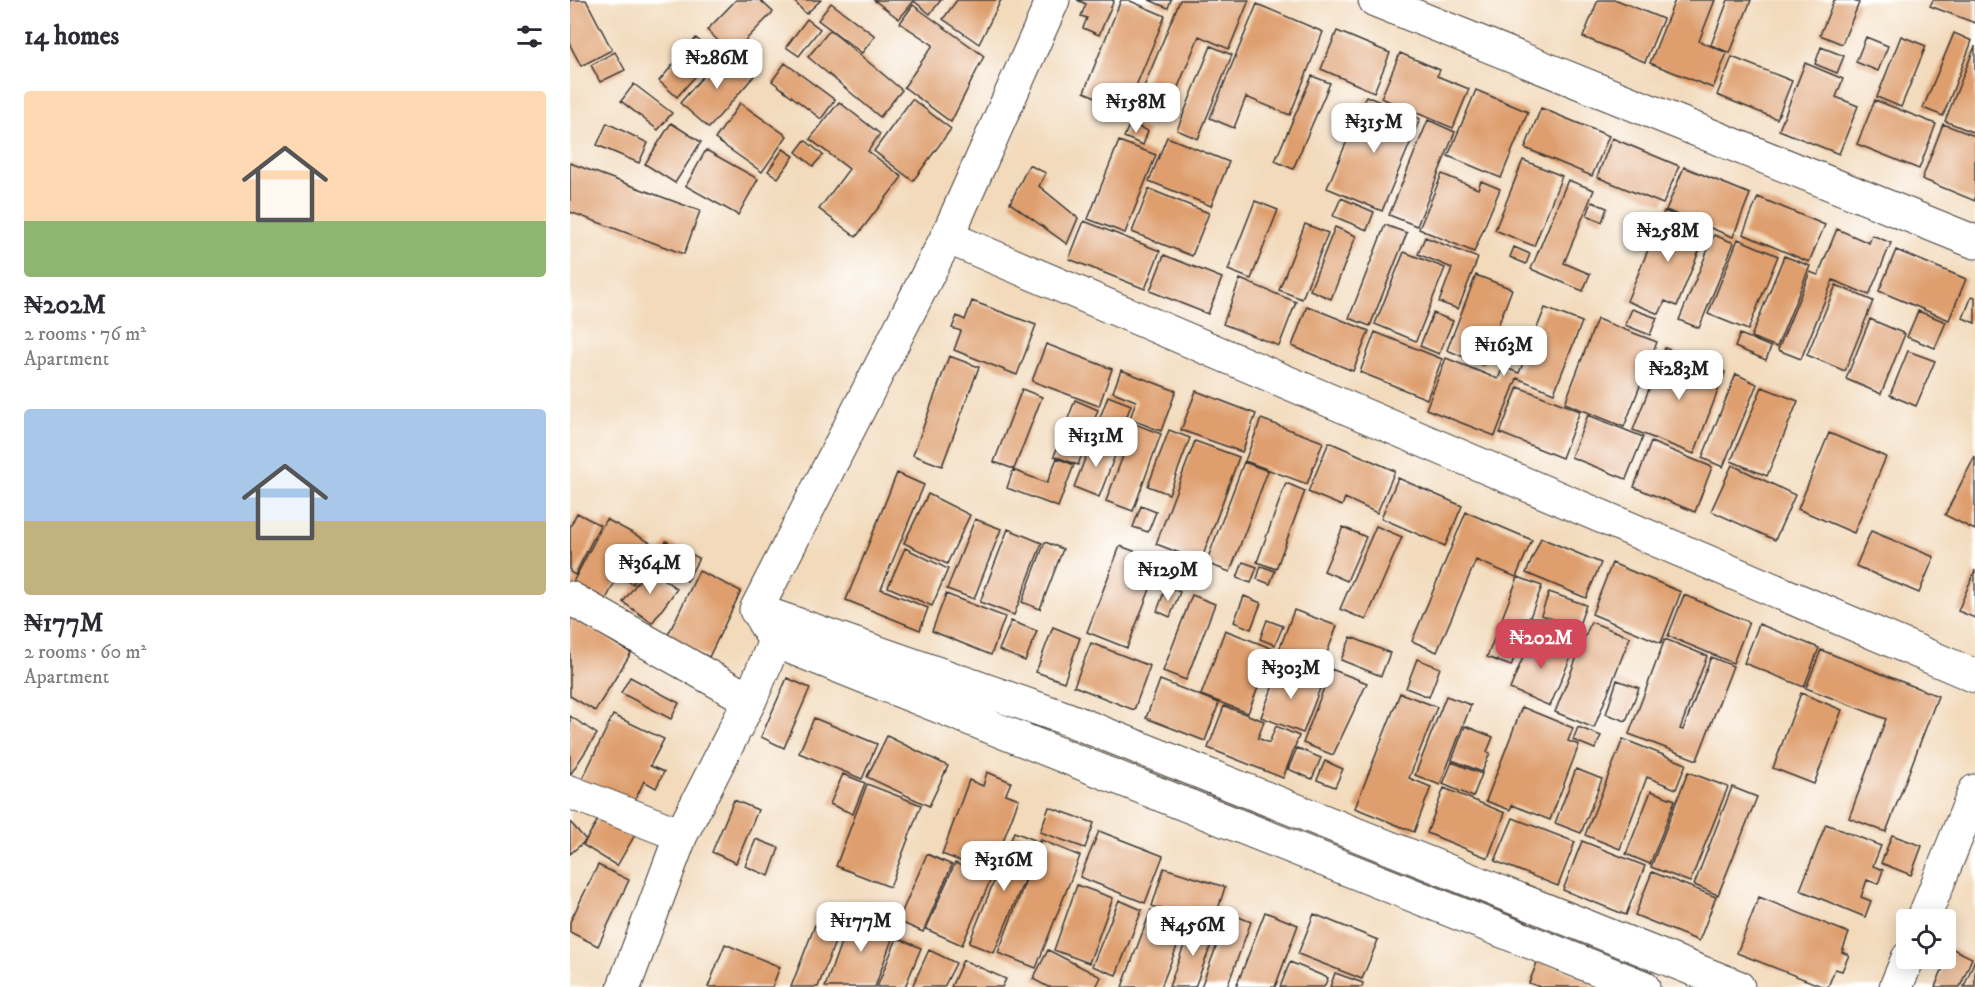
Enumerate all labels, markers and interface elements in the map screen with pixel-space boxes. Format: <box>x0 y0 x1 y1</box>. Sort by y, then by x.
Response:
text: 14 homes <box>24 20 119 53</box>
icon: filters <box>513 20 546 53</box>
pin: ₦286M <box>675 39 759 90</box>
text: ₦286M <box>686 46 748 71</box>
pin: ₦158M <box>1094 83 1178 134</box>
text: ₦158M <box>1106 90 1166 115</box>
pin: ₦315M <box>1332 103 1416 154</box>
text: ₦315M <box>1345 110 1403 135</box>
icon: home <box>231 130 339 238</box>
pin: ₦258M <box>1626 212 1710 263</box>
text: ₦258M <box>1637 219 1699 244</box>
text: ₦202M <box>24 289 106 322</box>
text: 2 rooms · 76 m² <box>24 322 146 347</box>
pin: ₦163M <box>1462 326 1546 377</box>
text: ₦163M <box>1475 333 1533 358</box>
text: Apartment <box>24 347 109 372</box>
pin: ₦283M <box>1637 350 1721 401</box>
text: ₦283M <box>1649 357 1709 382</box>
pin: ₦131M <box>1054 417 1138 468</box>
text: ₦131M <box>1069 424 1123 449</box>
icon: home <box>231 448 339 556</box>
pin: ₦364M <box>608 544 692 595</box>
text: ₦364M <box>619 551 681 576</box>
pin: ₦129M <box>1126 551 1210 602</box>
text: ₦129M <box>1138 558 1198 583</box>
text: ₦177M <box>24 607 104 640</box>
pin: ₦202M <box>1499 619 1583 670</box>
text: ₦202M <box>1509 626 1573 651</box>
text: 2 rooms · 60 m² <box>24 640 146 665</box>
pin: ₦303M <box>1249 649 1333 700</box>
text: ₦303M <box>1262 656 1320 681</box>
text: Apartment <box>24 665 109 690</box>
pin: ₦316M <box>962 841 1046 892</box>
text: ₦316M <box>975 848 1033 873</box>
pin: ₦177M <box>819 902 903 953</box>
pin: ₦456M <box>1151 906 1235 957</box>
text: ₦177M <box>830 909 892 934</box>
map controls <box>1896 909 1956 969</box>
button: locate <box>1896 909 1956 969</box>
text: ₦456M <box>1161 913 1225 938</box>

